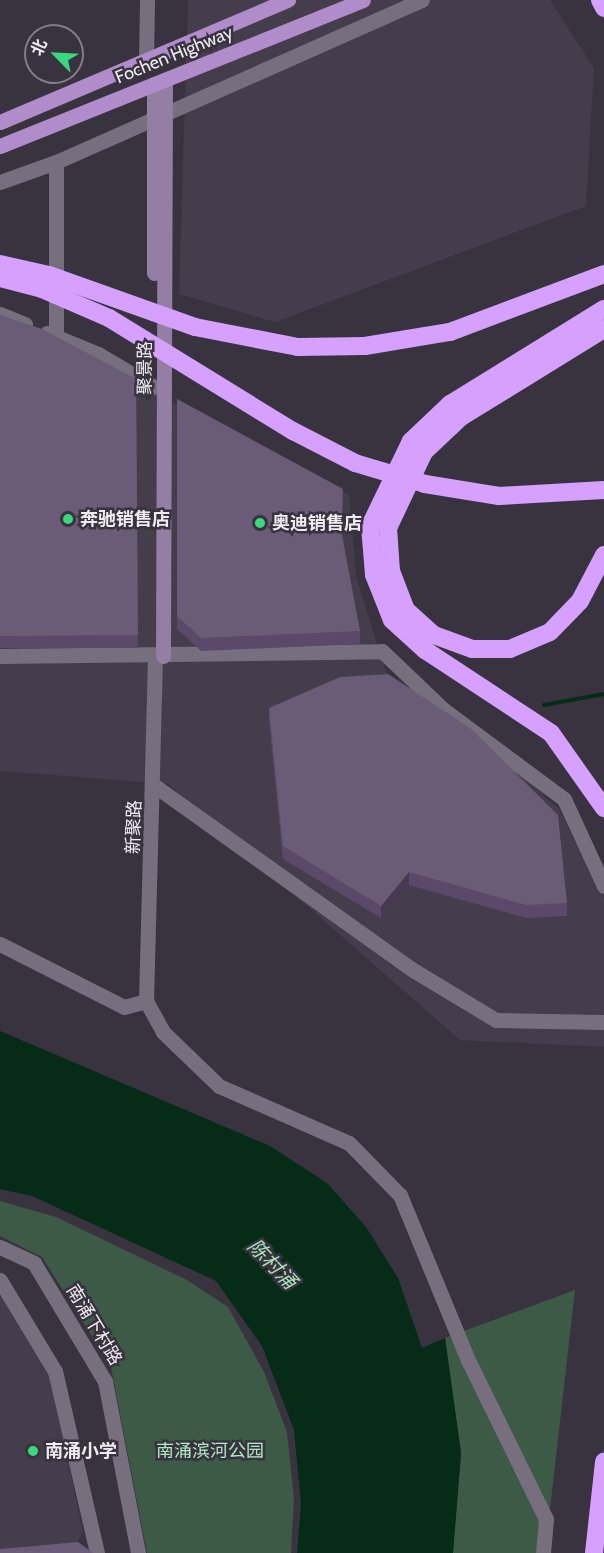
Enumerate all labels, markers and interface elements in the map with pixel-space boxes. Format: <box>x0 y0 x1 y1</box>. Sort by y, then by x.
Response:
street label: Fochen Highway <box>112 22 236 88</box>
north arrow <box>24 24 84 84</box>
text: 北 <box>27 36 51 58</box>
street label: 聚景路 <box>134 341 156 395</box>
place label: 奔驰销售店 <box>80 508 170 530</box>
marker: 奔驰销售店 <box>61 512 75 526</box>
place label: 奥迪销售店 <box>272 512 362 534</box>
marker: 奥迪销售店 <box>253 516 267 530</box>
street label: 新聚路 <box>122 800 146 854</box>
water label: 陈村涌 <box>243 1234 301 1294</box>
street label: 南涌下村路 <box>62 1281 126 1369</box>
place label: 南涌小学 <box>45 1440 117 1462</box>
park label: 南涌滨河公园 <box>156 1440 264 1462</box>
marker: 南涌小学 <box>26 1444 40 1458</box>

